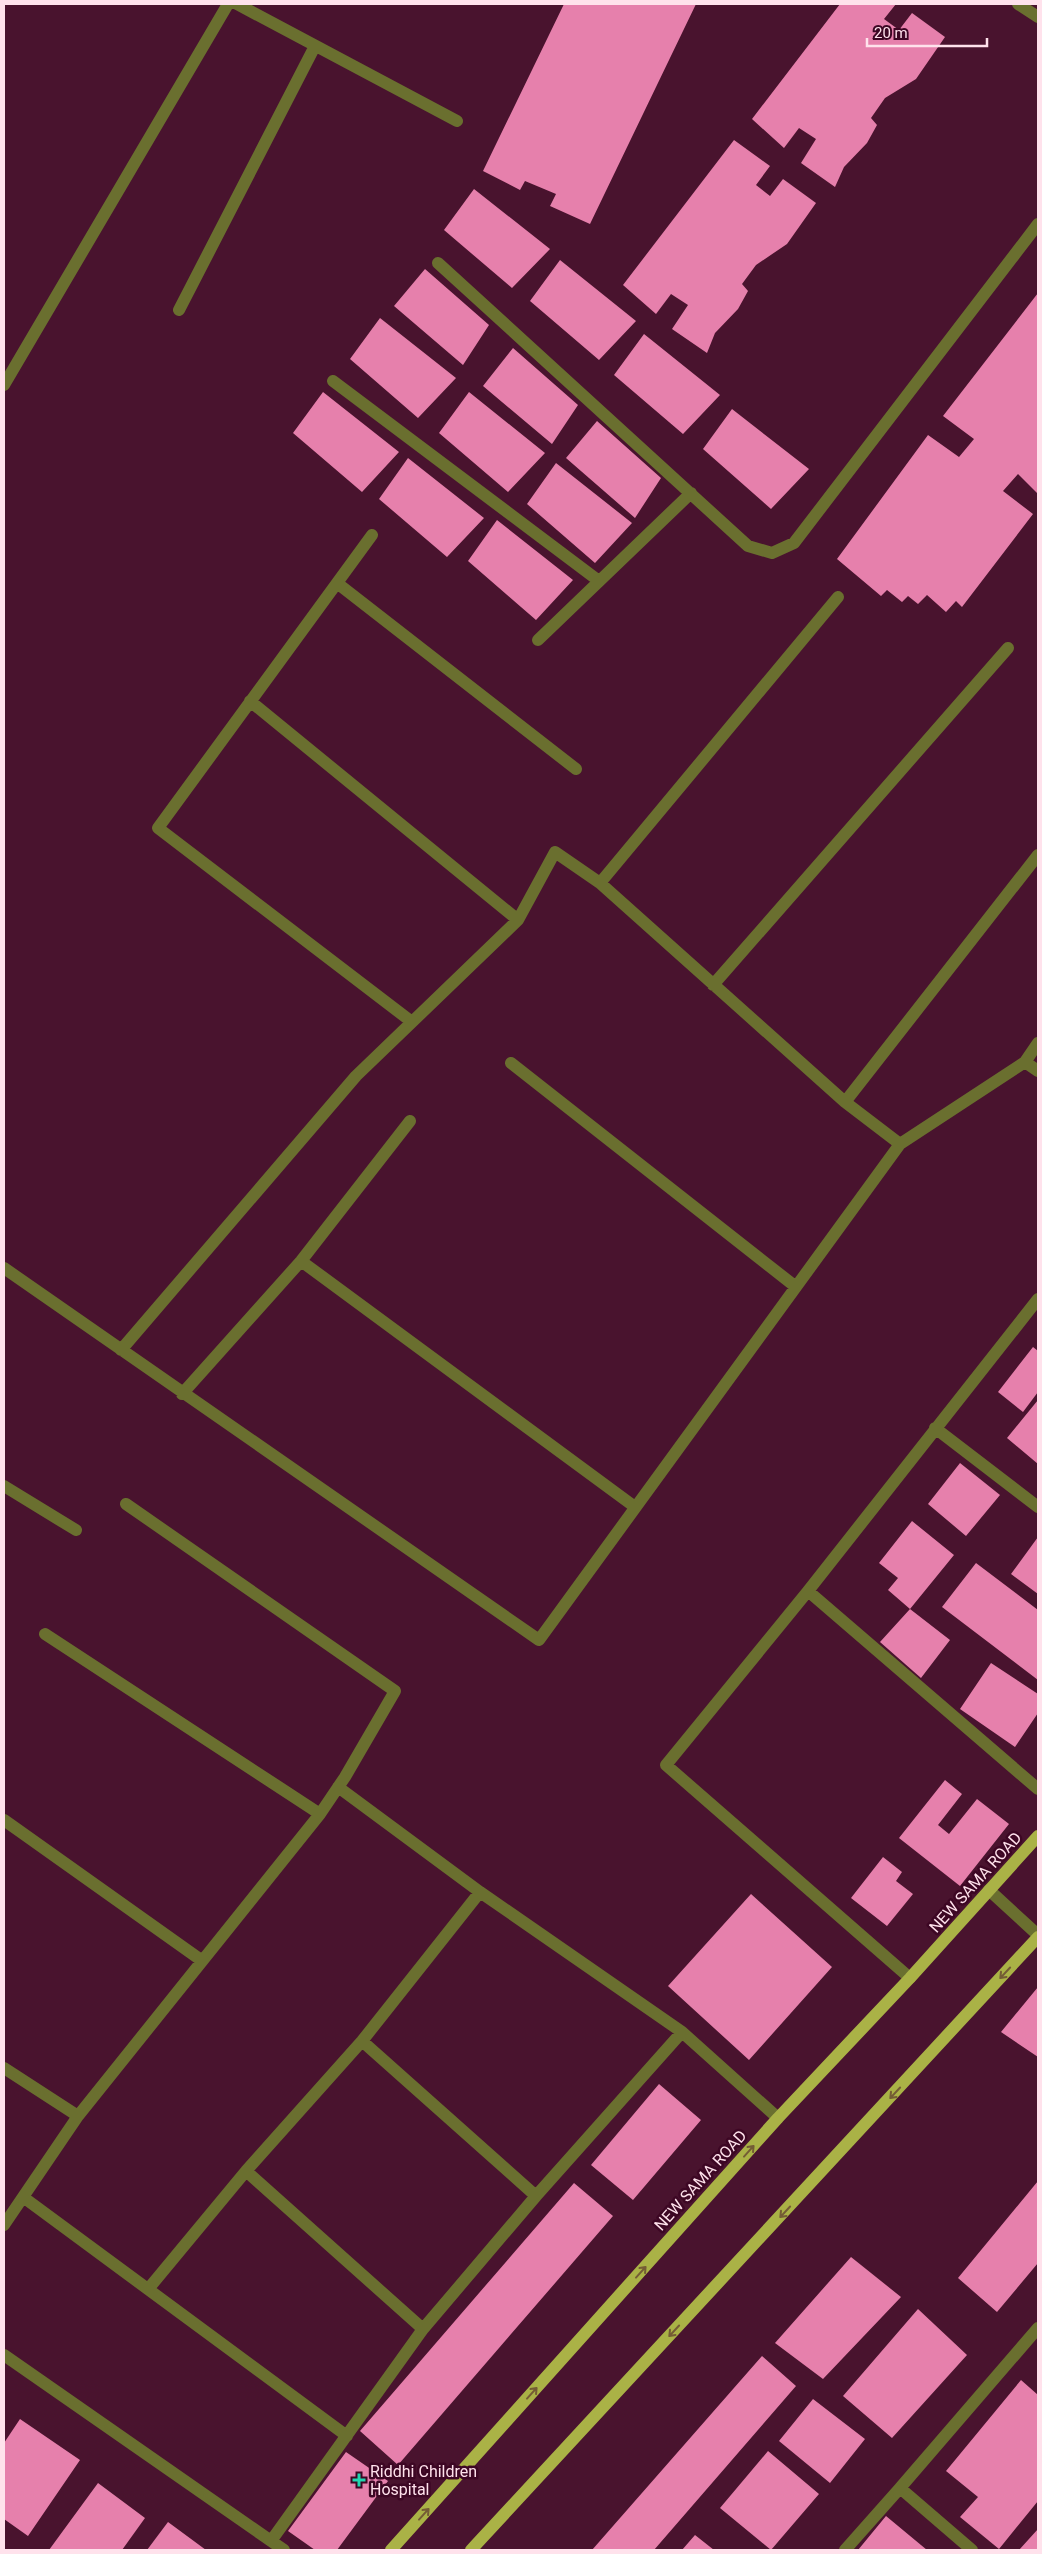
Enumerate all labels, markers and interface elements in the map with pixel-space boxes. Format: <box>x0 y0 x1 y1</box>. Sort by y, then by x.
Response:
scale bar <box>867 15 987 47</box>
text: 20 m <box>874 24 908 42</box>
street label: NEW SAMA ROAD <box>925 1828 1026 1937</box>
one-way arrow <box>999 1967 1011 1980</box>
one-way arrow <box>889 2086 901 2099</box>
street label: NEW SAMA ROAD <box>650 2126 751 2235</box>
one-way arrow <box>743 2144 755 2157</box>
one-way arrow <box>779 2206 791 2219</box>
one-way arrow <box>635 2265 646 2278</box>
one-way arrow <box>668 2325 680 2338</box>
one-way arrow <box>526 2386 538 2399</box>
place label: Riddhi Children Hospital <box>370 2462 477 2499</box>
marker: Riddhi Children Hospital <box>352 2473 366 2487</box>
one-way arrow <box>418 2507 430 2520</box>

